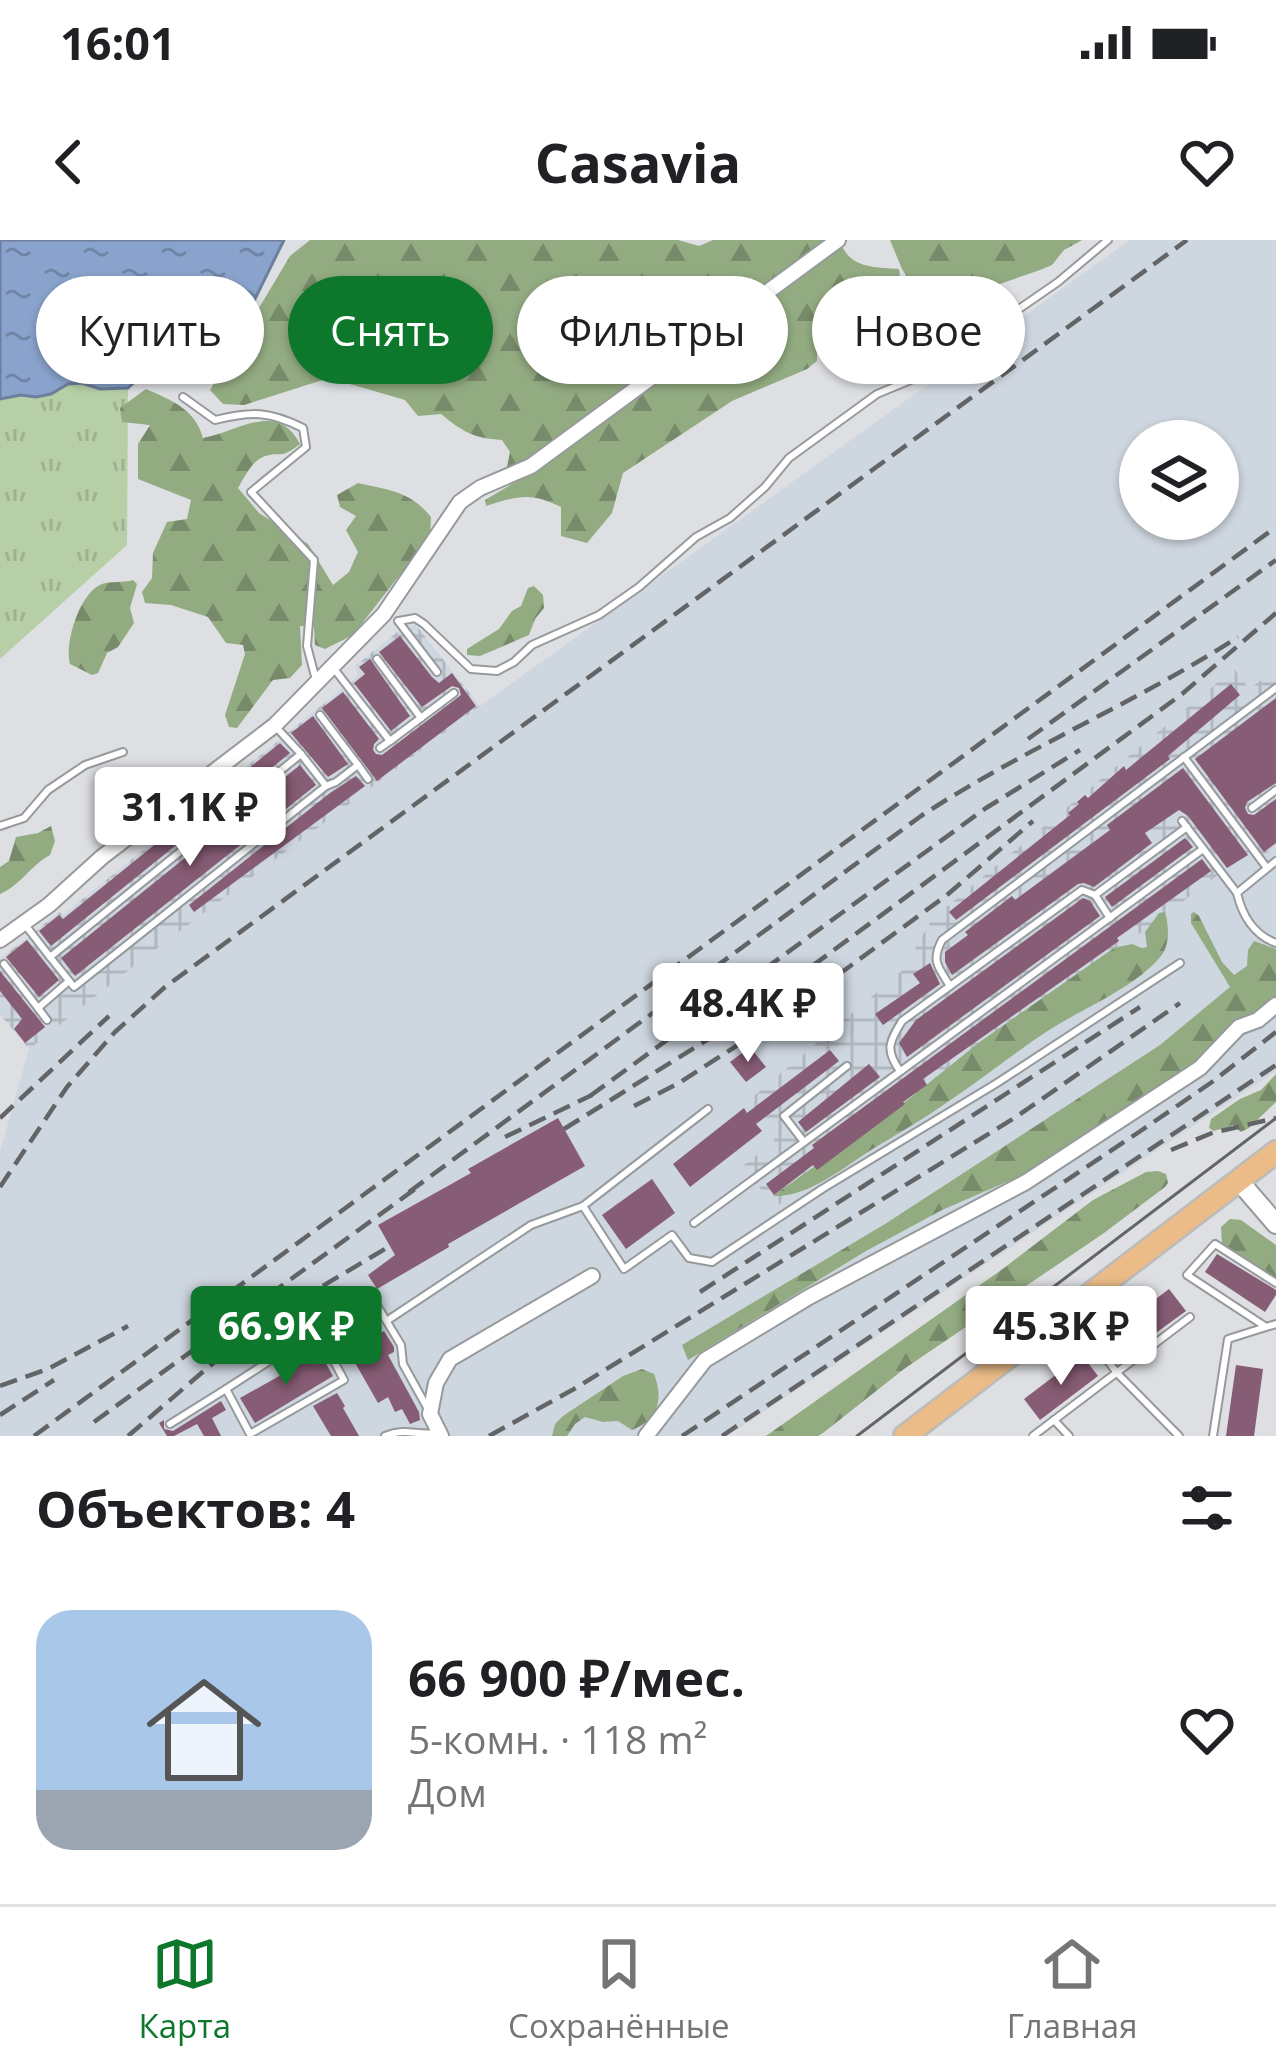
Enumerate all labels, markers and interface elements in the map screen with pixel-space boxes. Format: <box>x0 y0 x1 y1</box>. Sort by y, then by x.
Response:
text: 16:01 <box>60 12 176 73</box>
text: Casavia <box>535 125 741 199</box>
icon: back <box>36 129 102 195</box>
icon: heart <box>1174 129 1240 195</box>
chip: Купить <box>36 276 264 384</box>
chip: Снять <box>288 276 493 384</box>
chip: Фильтры <box>517 276 788 384</box>
chip: Новое <box>812 276 1025 384</box>
map controls <box>1119 420 1239 540</box>
button: layers <box>1119 420 1239 540</box>
pin: 31.1K ₽ <box>79 767 301 869</box>
text: 31.1K ₽ <box>122 779 258 832</box>
pin: 48.4K ₽ <box>637 963 859 1065</box>
text: 48.4K ₽ <box>680 975 816 1028</box>
pin: 66.9K ₽ <box>175 1286 397 1388</box>
pin: 45.3K ₽ <box>950 1286 1172 1388</box>
text: 66.9K ₽ <box>218 1298 354 1351</box>
text: 45.3K ₽ <box>993 1298 1129 1351</box>
text: Объектов: 4 <box>36 1473 355 1543</box>
icon: filters <box>1174 1475 1240 1541</box>
text: 66 900 ₽/мес. <box>408 1642 745 1712</box>
icon: home <box>132 1658 276 1802</box>
icon: heart <box>1174 1697 1240 1763</box>
text: 5-комн. · 118 m² <box>408 1712 707 1765</box>
text: Дом <box>408 1765 487 1818</box>
tab: Карта <box>139 1931 231 2048</box>
tab: Сохранённые <box>508 1931 730 2048</box>
tab: Главная <box>1007 1931 1137 2048</box>

